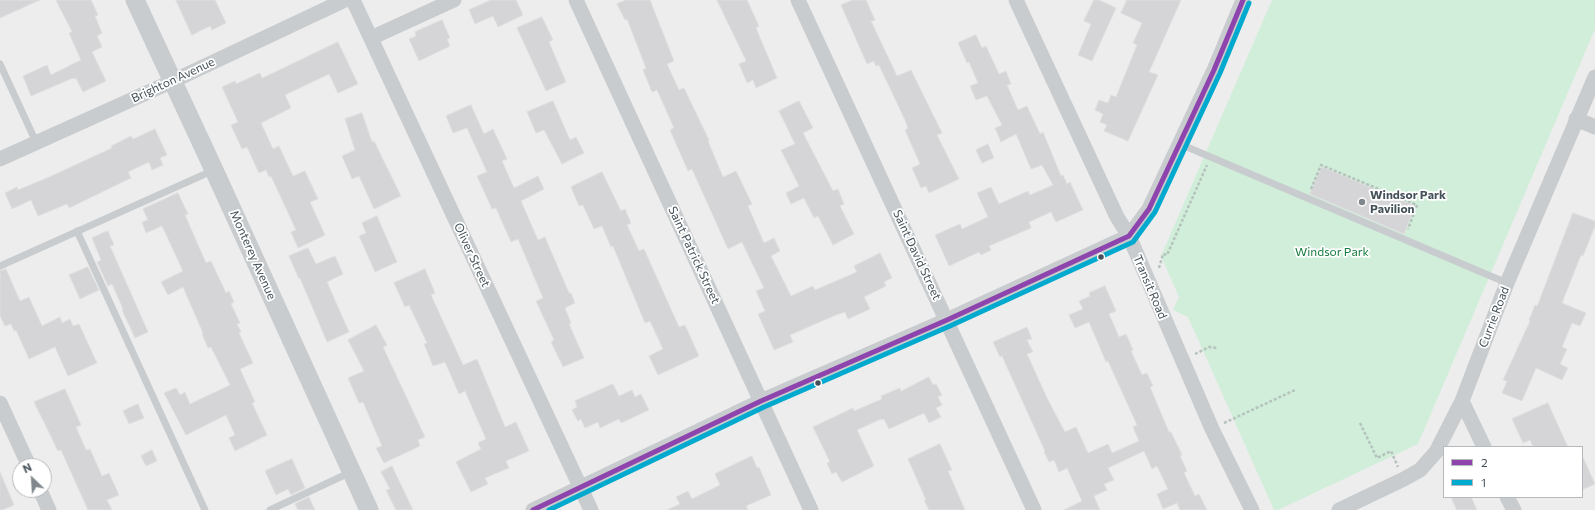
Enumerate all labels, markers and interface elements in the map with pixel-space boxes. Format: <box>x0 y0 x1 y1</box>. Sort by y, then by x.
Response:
street label: Brighton Avenue <box>129 54 217 106</box>
place label: Windsor Park Pavilion <box>1370 188 1446 216</box>
marker: Windsor Park Pavilion <box>1357 197 1367 207</box>
street label: Saint Patrick Street <box>665 204 723 306</box>
street label: Monterey Avenue <box>227 208 279 302</box>
street label: Saint David Street <box>890 208 944 302</box>
street label: Oliver Street <box>451 221 493 289</box>
park label: Windsor Park <box>1295 245 1369 259</box>
unlabelled marker <box>1096 252 1106 262</box>
street label: Transit Road <box>1130 253 1170 321</box>
street label: Currie Road <box>1476 284 1512 350</box>
unlabelled marker <box>813 378 823 388</box>
legend <box>1443 446 1583 498</box>
text: 2 <box>1481 455 1488 469</box>
north arrow <box>12 458 52 498</box>
text: N <box>21 460 34 475</box>
text: 1 <box>1481 475 1486 489</box>

